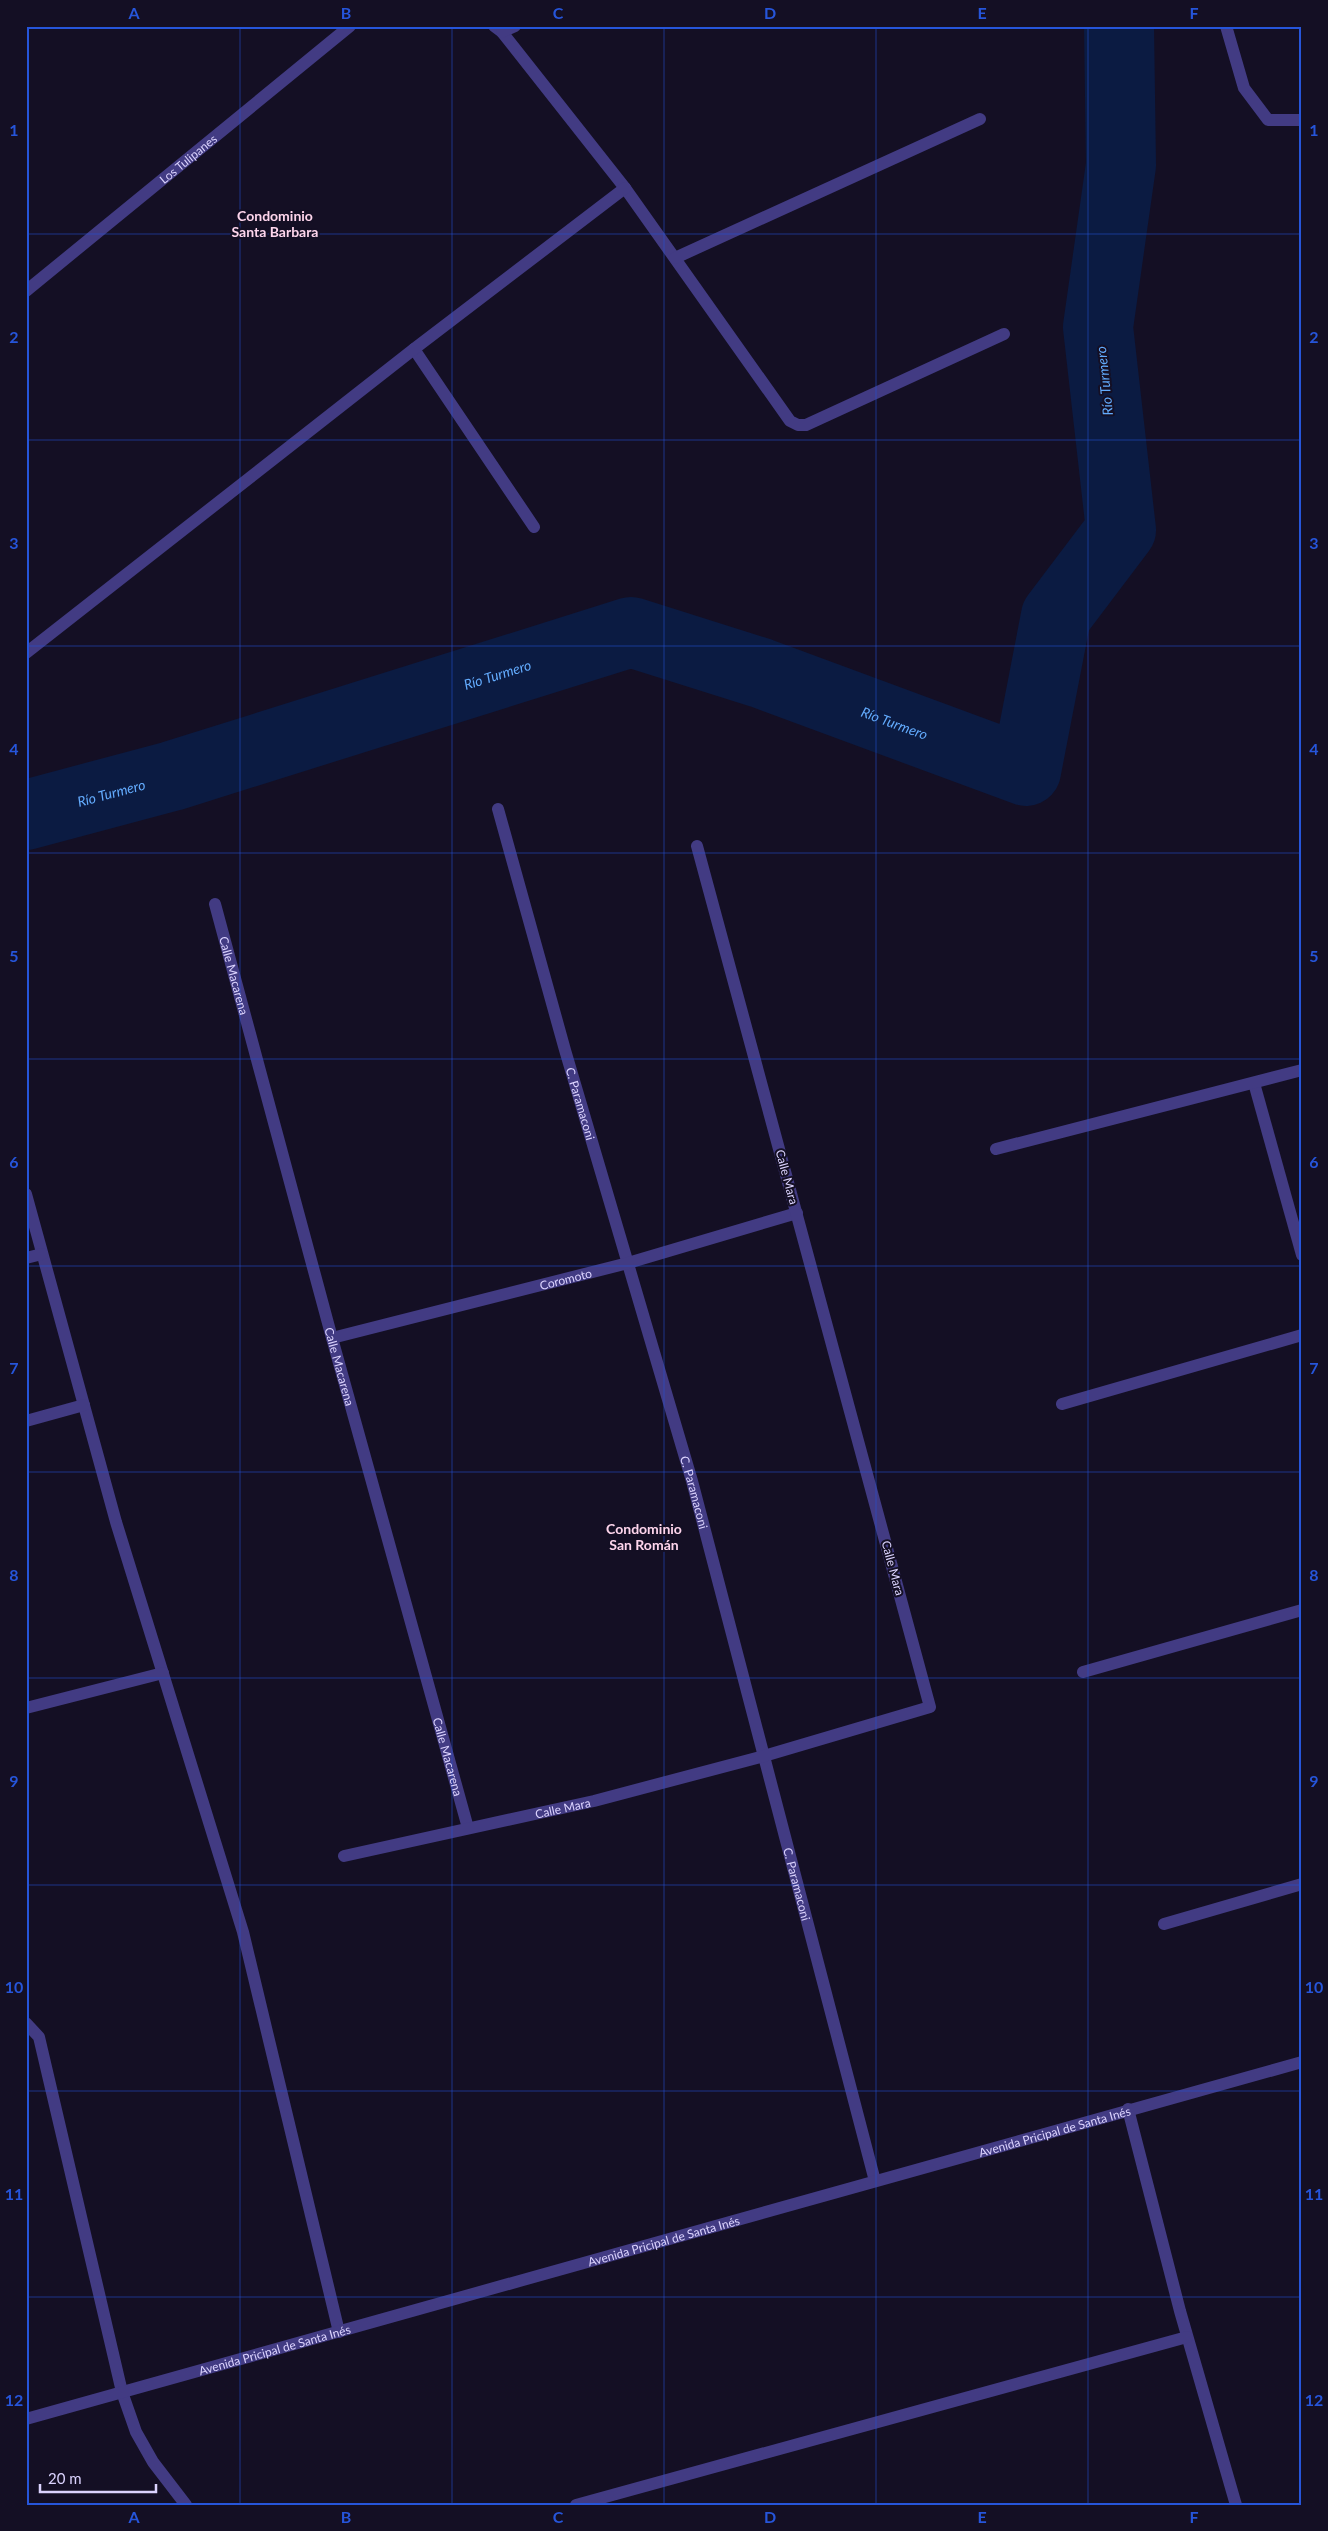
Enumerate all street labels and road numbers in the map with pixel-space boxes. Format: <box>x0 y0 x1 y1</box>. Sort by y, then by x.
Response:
street label: Los Tulipanes <box>156 131 220 187</box>
street label: Calle Macarena <box>216 934 252 1016</box>
street label: C. Paramaconi <box>563 1065 599 1142</box>
street label: Calle Mara <box>772 1148 802 1206</box>
street label: Coromoto <box>538 1265 593 1293</box>
street label: Calle Macarena <box>322 1325 358 1407</box>
street label: C. Paramaconi <box>677 1454 712 1530</box>
street label: Calle Mara <box>878 1539 908 1597</box>
street label: Calle Macarena <box>430 1716 466 1798</box>
street label: Calle Mara <box>534 1794 592 1821</box>
street label: C. Paramaconi <box>781 1846 814 1922</box>
street label: Avenida Pricipal de Santa Inés <box>977 2103 1132 2160</box>
street label: Avenida Pricipal de Santa Inés <box>586 2212 741 2269</box>
street label: Avenida Pricipal de Santa Inés <box>197 2321 352 2378</box>

